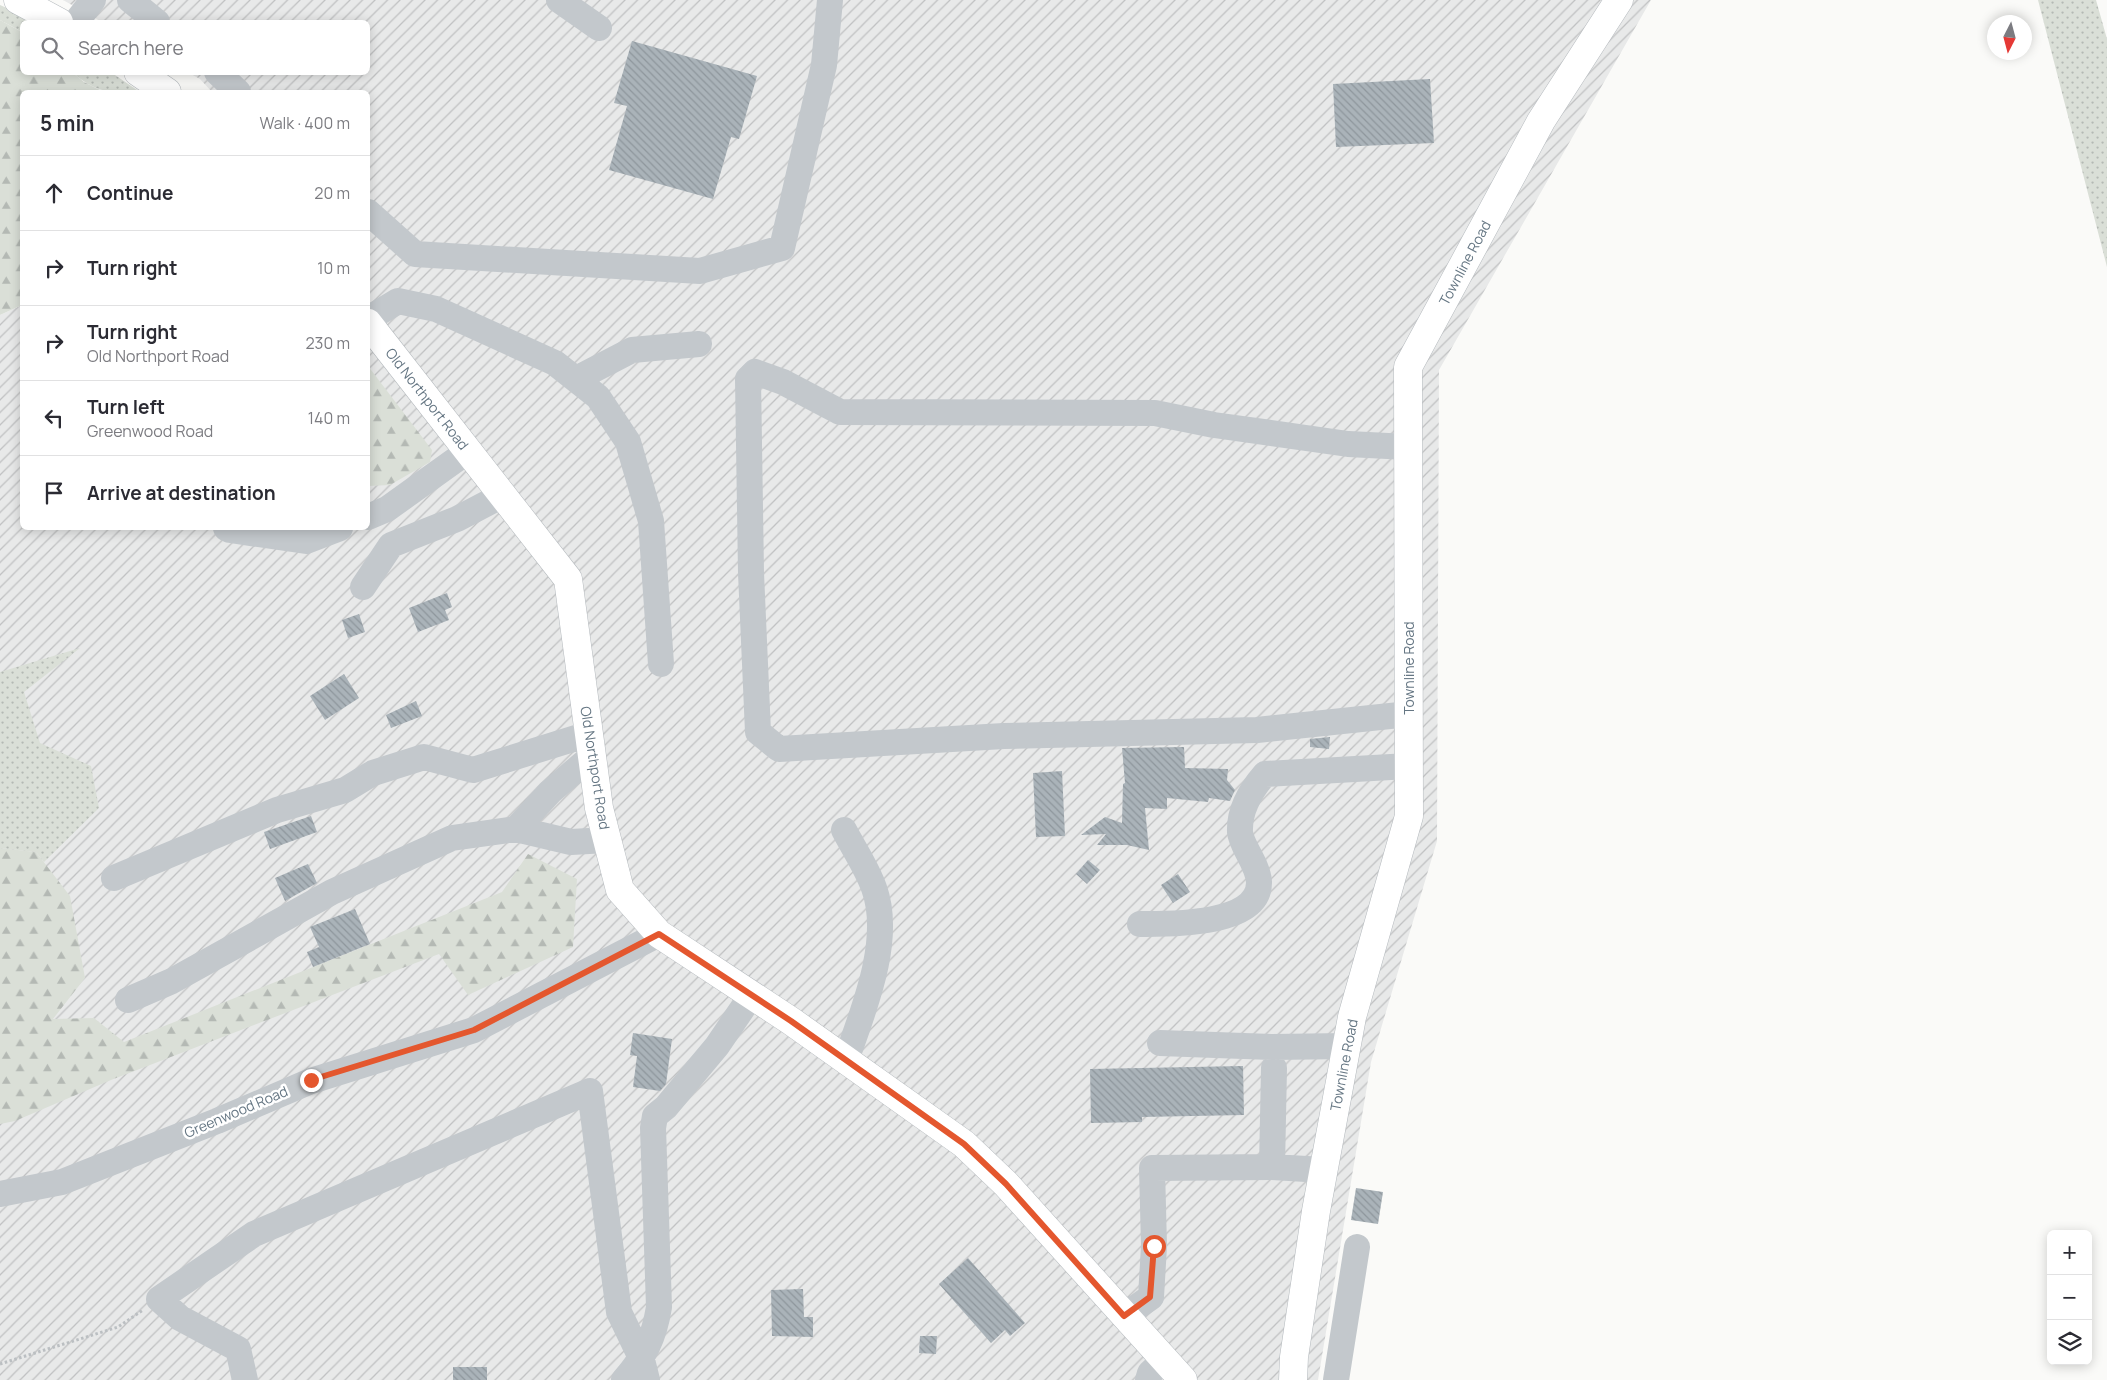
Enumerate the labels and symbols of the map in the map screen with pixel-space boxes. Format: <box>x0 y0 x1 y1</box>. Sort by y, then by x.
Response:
north arrow <box>1987 15 2032 60</box>
street label: Townline Road <box>1434 217 1495 308</box>
street label: Old Northport Road <box>382 344 473 454</box>
street label: Townline Road <box>1399 621 1418 715</box>
street label: Old Northport Road <box>576 705 615 831</box>
street label: Townline Road <box>1325 1017 1362 1112</box>
route end <box>300 1069 323 1092</box>
street label: Greenwood Road <box>181 1081 290 1142</box>
route start <box>1143 1235 1166 1258</box>

